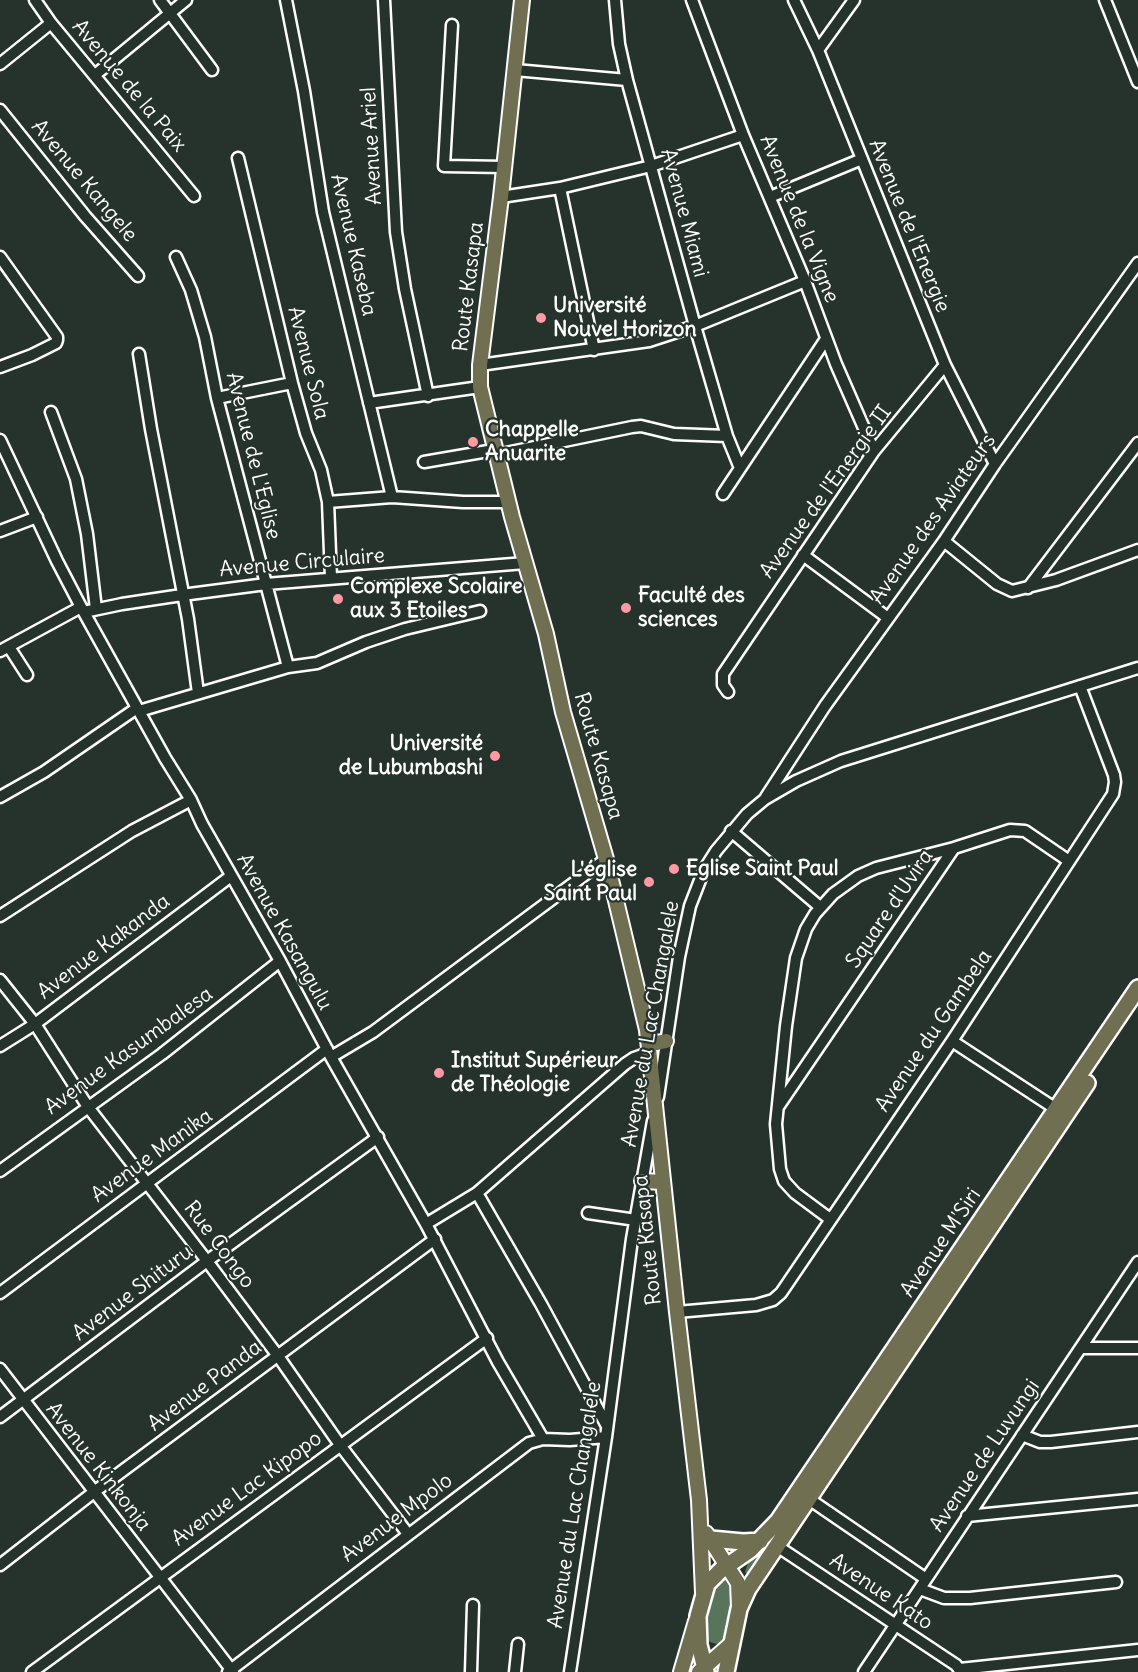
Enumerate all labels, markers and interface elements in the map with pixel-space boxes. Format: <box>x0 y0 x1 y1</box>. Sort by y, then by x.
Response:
street label: Avenue de la Paix <box>66 15 192 157</box>
street label: Avenue Ariel <box>356 86 388 206</box>
street label: Avenue Kangele <box>26 115 142 247</box>
street label: Avenue de la Vigne <box>754 131 844 307</box>
street label: Avenue de l'Energie <box>863 136 955 316</box>
street label: Avenue Miami <box>655 146 713 280</box>
street label: Avenue Kaseba <box>324 172 382 318</box>
street label: Route Kasapa <box>449 221 489 353</box>
place label: Université Nouvel Horizon <box>553 293 697 343</box>
street label: Avenue Sola <box>282 304 334 422</box>
marker: Université Nouvel Horizon <box>534 311 548 325</box>
street label: Avenue de L'Eglise <box>220 370 286 542</box>
street label: Avenue de l'Energie II <box>755 401 897 583</box>
place label: Chappelle Anuarite <box>485 417 579 467</box>
street label: Avenue des Aviateurs <box>865 429 1001 609</box>
marker: Chappelle Anuarite <box>466 435 480 449</box>
street label: Avenue Circulaire <box>218 543 386 583</box>
place label: Complexe Scolaire aux 3 Etoiles <box>350 574 522 624</box>
place label: Faculté des sciences <box>638 583 745 633</box>
marker: Complexe Scolaire aux 3 Etoiles <box>331 592 345 606</box>
marker: Faculté des sciences <box>619 601 633 615</box>
street label: Route Kasapa <box>568 690 628 822</box>
place label: Université de Lubumbashi <box>339 731 483 781</box>
marker: Université de Lubumbashi <box>488 749 502 763</box>
street label: Square d'Uvira <box>841 845 939 973</box>
street label: Avenue Kasangulu <box>231 849 337 1015</box>
place label: Eglise Saint Paul <box>686 856 838 882</box>
place label: L'église Saint Paul <box>544 857 637 907</box>
marker: Eglise Saint Paul <box>667 862 681 876</box>
marker: L'église Saint Paul <box>642 875 656 889</box>
street label: Avenue Kakanda <box>33 889 175 1005</box>
street label: Avenue du Lac Changalele <box>617 899 685 1149</box>
street label: Avenue du Gambela <box>870 945 998 1117</box>
street label: Avenue Kasumbalesa <box>40 982 218 1120</box>
place label: Institut Supérieur de Théologie <box>451 1048 618 1098</box>
marker: Institut Supérieur de Théologie <box>432 1066 446 1080</box>
street label: Avenue Manika <box>86 1104 218 1208</box>
street label: Route Kasapa <box>629 1174 667 1306</box>
street label: Avenue M'Siri <box>895 1184 987 1302</box>
street label: Rue Congo <box>178 1196 260 1294</box>
street label: Avenue Shituru <box>68 1240 198 1346</box>
street label: Avenue Panda <box>143 1335 267 1437</box>
street label: Avenue de Luvungi <box>925 1375 1045 1537</box>
street label: Avenue du Lac Changalele <box>543 1380 607 1630</box>
street label: Avenue Kinkonja <box>40 1398 156 1536</box>
street label: Avenue Lac Kipopo <box>167 1426 327 1552</box>
street label: Avenue Mpolo <box>336 1468 458 1568</box>
street label: Avenue Kato <box>825 1548 937 1636</box>

